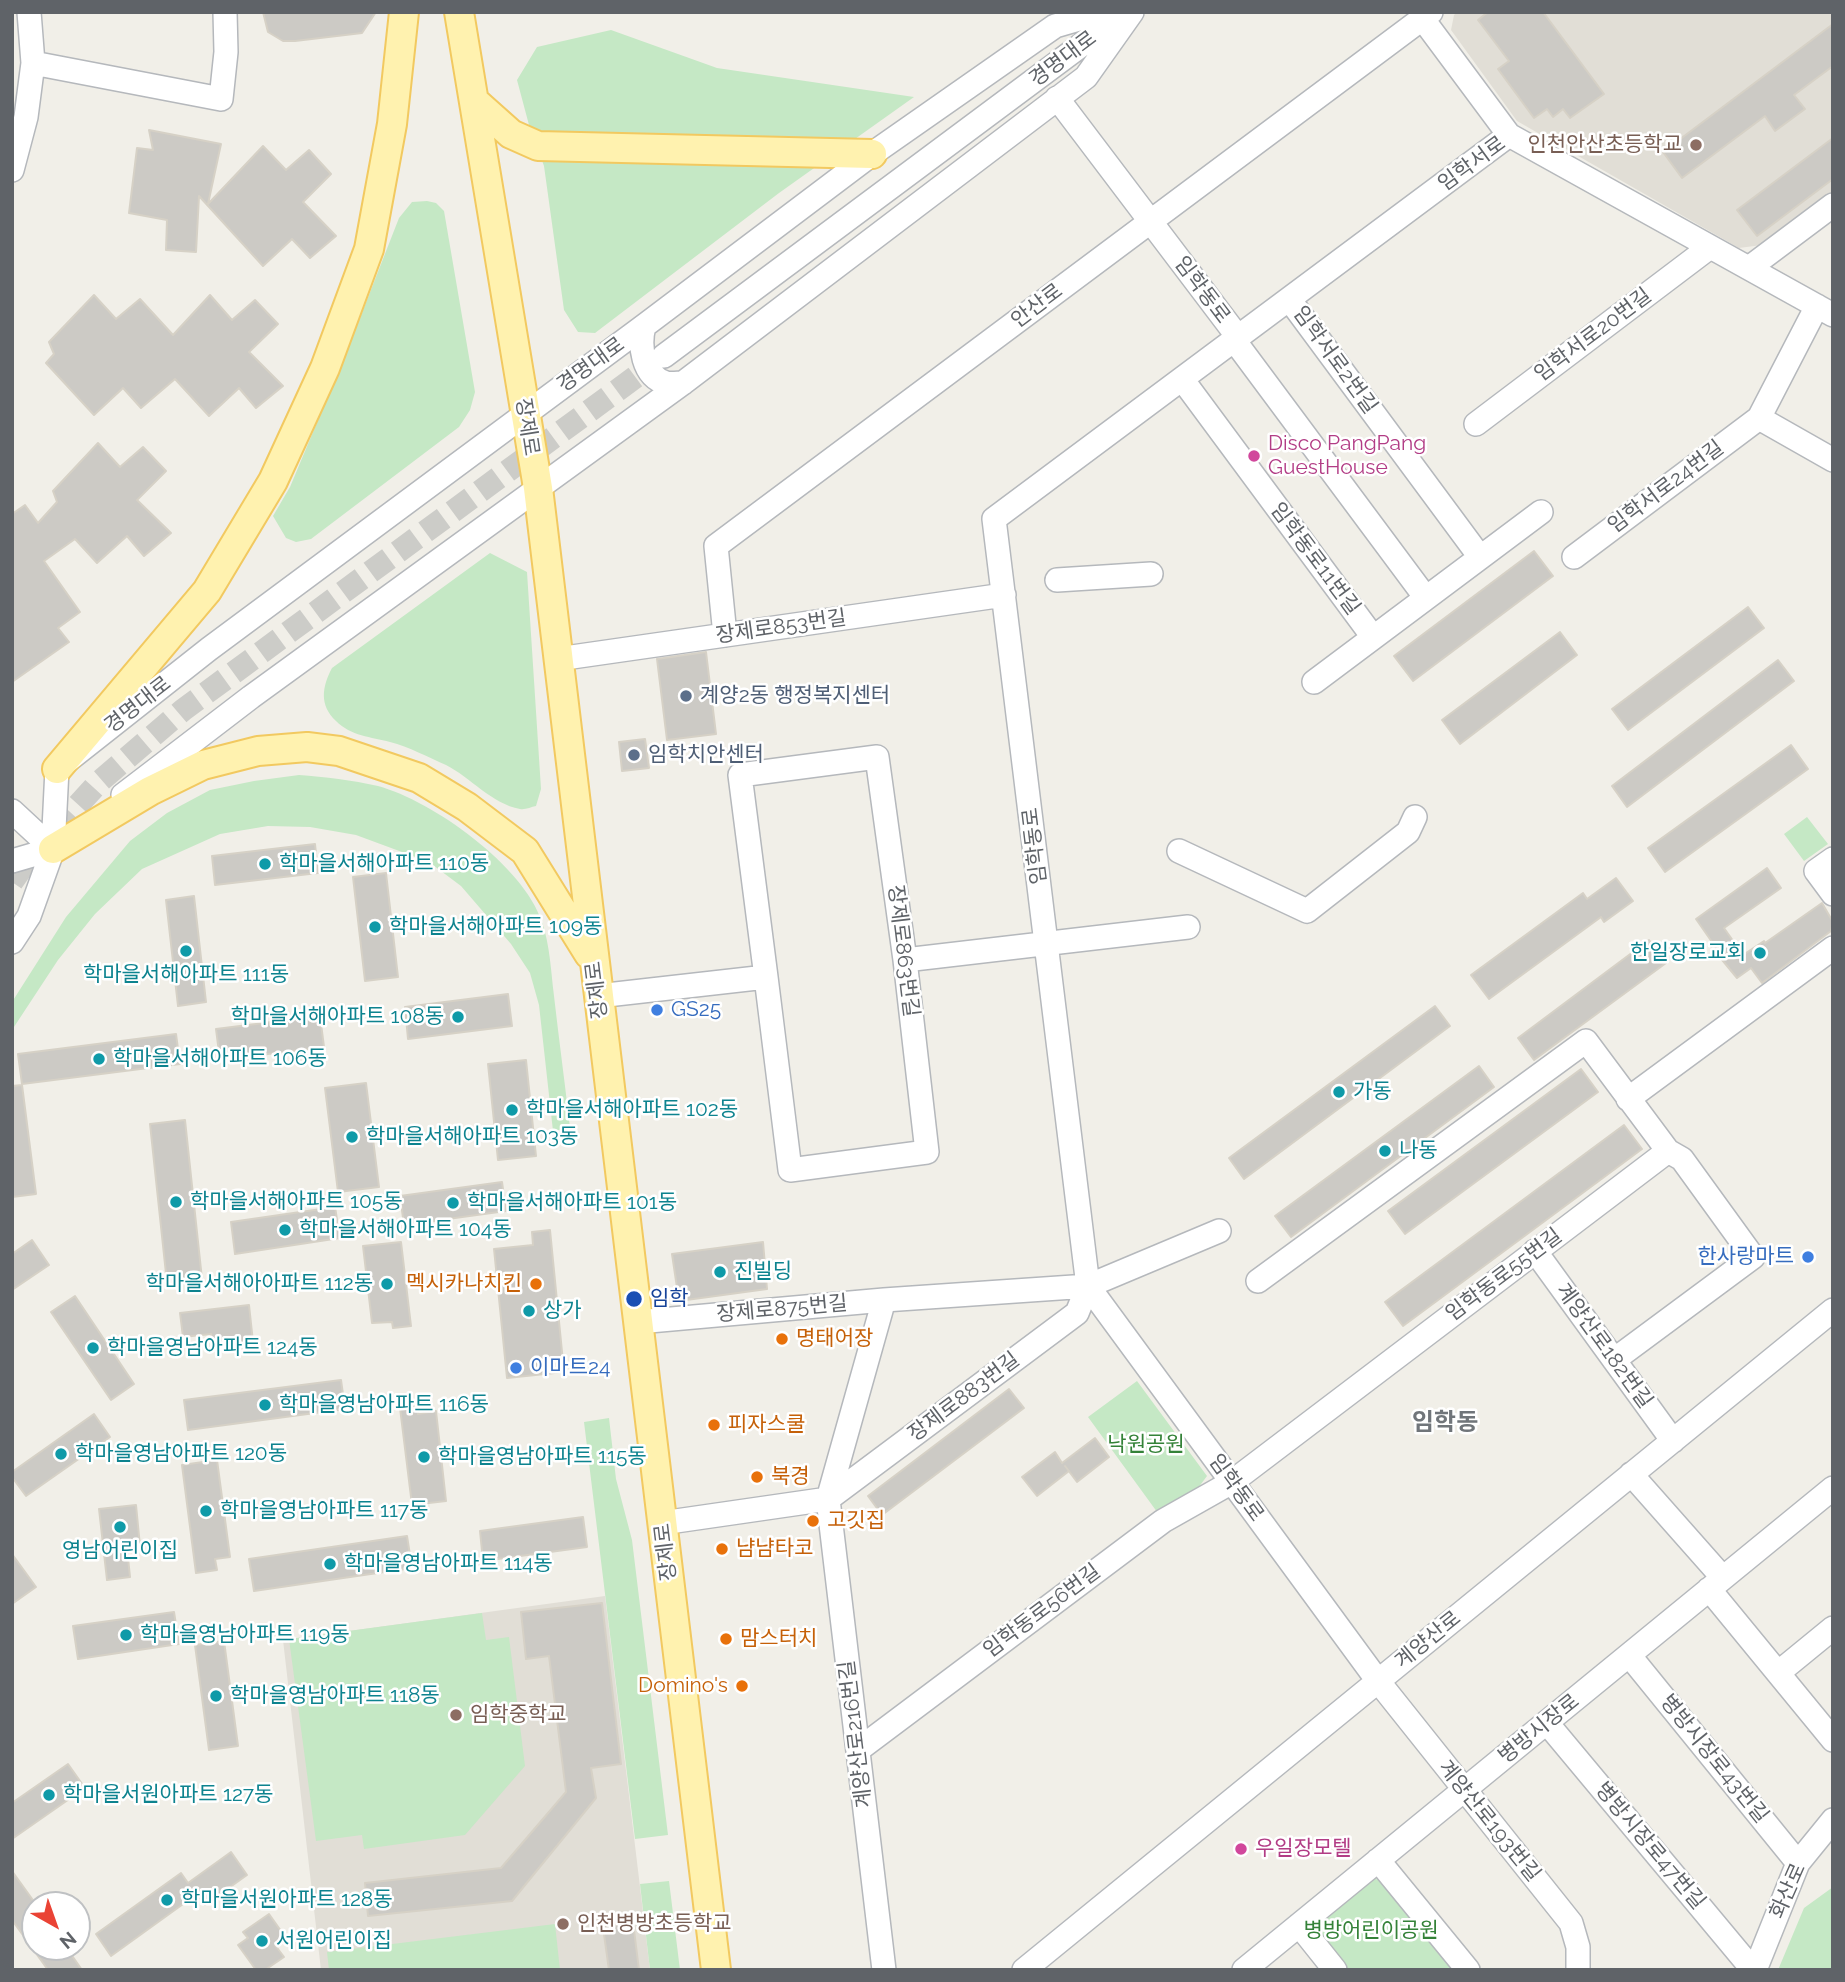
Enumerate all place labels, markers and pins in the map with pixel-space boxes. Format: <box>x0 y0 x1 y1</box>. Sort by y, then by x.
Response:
place label: 인천안산초등학교 <box>1527 132 1682 158</box>
marker: 인천안산초등학교 <box>1688 137 1704 153</box>
place label: Disco PangPang GuestHouse <box>1268 431 1426 481</box>
marker: Disco PangPang GuestHouse <box>1246 448 1262 464</box>
place label: 계양2동 행정복지센터 <box>700 683 890 709</box>
marker: 계양2동 행정복지센터 <box>678 688 694 704</box>
place label: 임학치안센터 <box>648 742 764 768</box>
marker: 임학치안센터 <box>626 747 642 763</box>
place label: 학마을서해아파트 110동 <box>279 851 489 877</box>
marker: 학마을서해아파트 110동 <box>257 856 273 872</box>
place label: 학마을서해아파트 109동 <box>389 914 602 940</box>
marker: 학마을서해아파트 109동 <box>367 919 383 935</box>
place label: 한일장로교회 <box>1630 940 1746 966</box>
marker: 학마을서해아파트 111동 <box>178 943 194 959</box>
marker: 한일장로교회 <box>1752 945 1768 961</box>
place label: 학마을서해아파트 111동 <box>83 962 289 988</box>
place label: GS25 <box>671 997 721 1023</box>
marker: GS25 <box>649 1002 665 1018</box>
place label: 학마을서해아파트 108동 <box>230 1004 444 1030</box>
marker: 학마을서해아파트 108동 <box>450 1009 466 1025</box>
place label: 학마을서해아파트 106동 <box>113 1046 327 1072</box>
marker: 학마을서해아파트 106동 <box>91 1051 107 1067</box>
place label: 가동 <box>1353 1079 1392 1105</box>
marker: 가동 <box>1331 1084 1347 1100</box>
place label: 학마을서해아파트 102동 <box>526 1097 738 1123</box>
marker: 학마을서해아파트 102동 <box>504 1102 520 1118</box>
place label: 학마을서해아파트 103동 <box>366 1124 578 1150</box>
marker: 학마을서해아파트 103동 <box>344 1129 360 1145</box>
place label: 나동 <box>1399 1138 1438 1164</box>
marker: 나동 <box>1377 1143 1393 1159</box>
place label: 학마을서해아파트 105동 <box>190 1189 403 1215</box>
place label: 학마을서해아파트 101동 <box>467 1190 677 1216</box>
marker: 학마을서해아파트 105동 <box>168 1194 184 1210</box>
marker: 학마을서해아파트 101동 <box>445 1195 461 1211</box>
place label: 학마을서해아파트 104동 <box>299 1217 512 1243</box>
marker: 학마을서해아파트 104동 <box>277 1222 293 1238</box>
place label: 한사랑마트 <box>1697 1244 1794 1270</box>
marker: 한사랑마트 <box>1800 1249 1816 1265</box>
place label: 진빌딩 <box>734 1259 792 1285</box>
marker: 진빌딩 <box>712 1264 728 1280</box>
place label: 학마을서해아아파트 112동 <box>146 1271 373 1297</box>
place label: 멕시카나치킨 <box>406 1271 522 1297</box>
marker: 학마을서해아아파트 112동 <box>379 1276 395 1292</box>
marker: 멕시카나치킨 <box>528 1276 544 1292</box>
place label: 임학 <box>650 1286 689 1312</box>
marker: 임학 <box>624 1289 644 1309</box>
place label: 상가 <box>543 1298 582 1324</box>
marker: 상가 <box>521 1303 537 1319</box>
place label: 명태어장 <box>796 1326 873 1352</box>
marker: 명태어장 <box>774 1331 790 1347</box>
place label: 학마을영남아파트 124동 <box>107 1335 318 1361</box>
marker: 학마을영남아파트 124동 <box>85 1340 101 1356</box>
place label: 이마트24 <box>530 1355 610 1381</box>
marker: 이마트24 <box>508 1360 524 1376</box>
place label: 학마을영남아파트 116동 <box>279 1392 489 1418</box>
marker: 학마을영남아파트 116동 <box>257 1397 273 1413</box>
place label: 피자스쿨 <box>728 1412 805 1438</box>
marker: 피자스쿨 <box>706 1417 722 1433</box>
place label: 학마을영남아파트 120동 <box>75 1441 287 1467</box>
place label: 학마을영남아파트 115동 <box>438 1444 647 1470</box>
marker: 학마을영남아파트 120동 <box>53 1446 69 1462</box>
marker: 학마을영남아파트 115동 <box>416 1449 432 1465</box>
place label: 북경 <box>771 1464 810 1490</box>
marker: 북경 <box>749 1469 765 1485</box>
place label: 학마을영남아파트 117동 <box>220 1498 428 1524</box>
marker: 학마을영남아파트 117동 <box>198 1503 214 1519</box>
place label: 고깃집 <box>827 1508 885 1534</box>
marker: 고깃집 <box>805 1513 821 1529</box>
marker: 영남어린이집 <box>112 1519 128 1535</box>
place label: 냠냠타코 <box>736 1536 813 1562</box>
place label: 영남어린이집 <box>62 1538 178 1564</box>
marker: 냠냠타코 <box>714 1541 730 1557</box>
place label: 학마을영남아파트 114동 <box>344 1551 553 1577</box>
marker: 학마을영남아파트 114동 <box>322 1556 338 1572</box>
place label: 학마을영남아파트 119동 <box>140 1622 350 1648</box>
place label: 맘스터치 <box>740 1626 817 1652</box>
marker: 학마을영남아파트 119동 <box>118 1627 134 1643</box>
marker: 맘스터치 <box>718 1631 734 1647</box>
place label: Domino's <box>638 1673 728 1699</box>
marker: Domino's <box>734 1678 750 1694</box>
place label: 학마을영남아파트 118동 <box>230 1683 440 1709</box>
marker: 학마을영남아파트 118동 <box>208 1688 224 1704</box>
place label: 임학중학교 <box>470 1702 567 1728</box>
marker: 임학중학교 <box>448 1707 464 1723</box>
place label: 학마을서원아파트 127동 <box>63 1782 273 1808</box>
marker: 학마을서원아파트 127동 <box>41 1787 57 1803</box>
place label: 우일장모텔 <box>1255 1836 1352 1862</box>
marker: 우일장모텔 <box>1233 1841 1249 1857</box>
place label: 학마을서원아파트 128동 <box>181 1887 393 1913</box>
marker: 학마을서원아파트 128동 <box>159 1892 175 1908</box>
place label: 인천병방초등학교 <box>577 1911 732 1937</box>
marker: 인천병방초등학교 <box>555 1916 571 1932</box>
place label: 서원어린이집 <box>276 1928 392 1954</box>
marker: 서원어린이집 <box>254 1933 270 1949</box>

